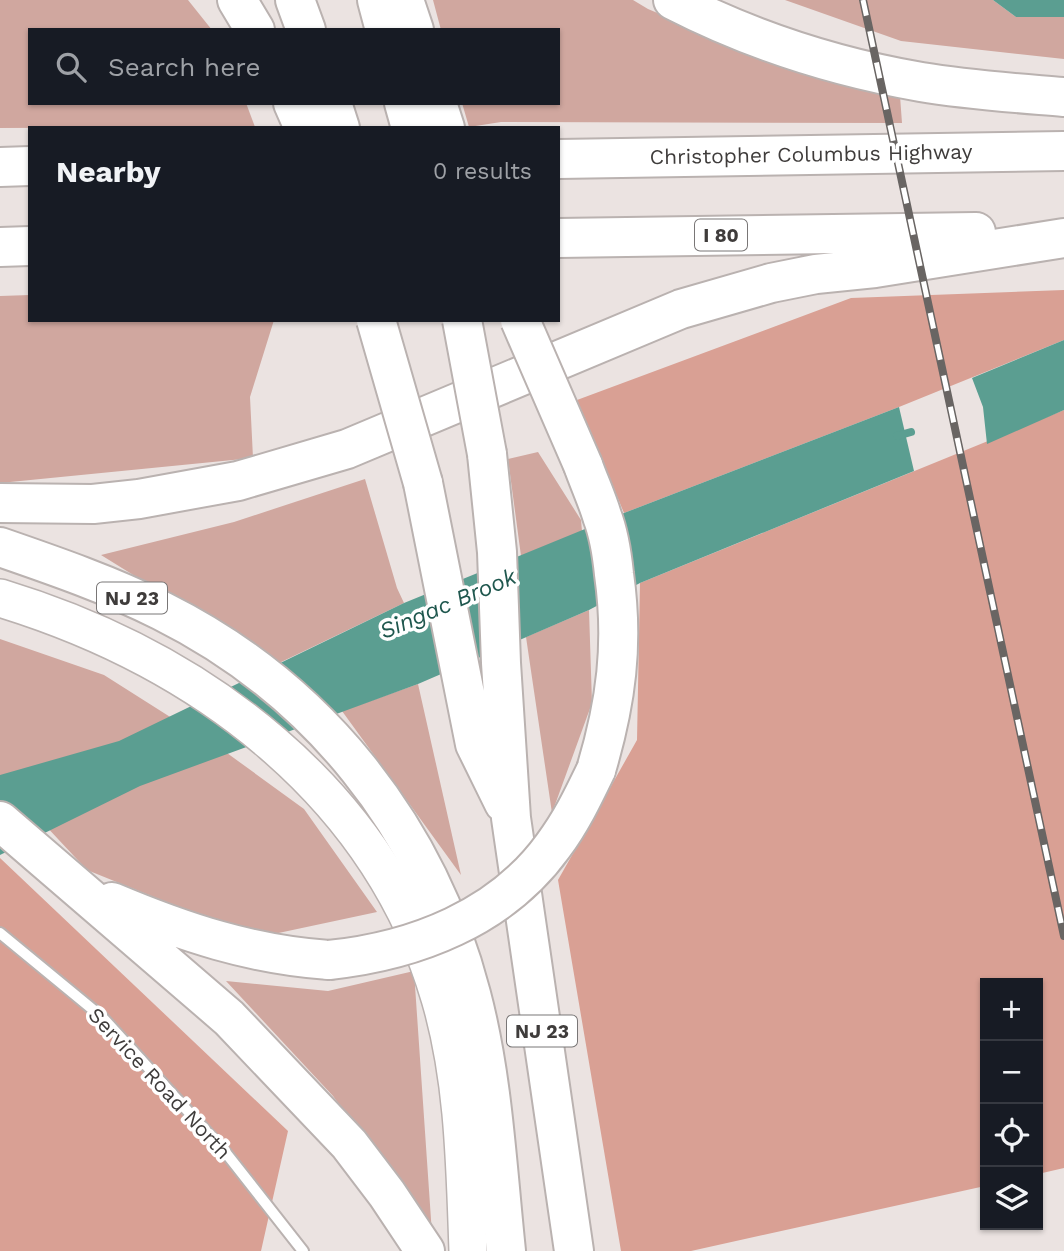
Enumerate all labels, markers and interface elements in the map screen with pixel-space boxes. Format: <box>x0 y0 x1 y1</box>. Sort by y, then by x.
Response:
search box <box>28 28 560 105</box>
icon: search <box>52 48 90 86</box>
text: Search here <box>108 52 260 82</box>
street label: Christopher Columbus Highway <box>649 139 973 169</box>
text: Nearby <box>56 154 161 189</box>
text: 0 results <box>433 158 532 185</box>
road number: I 80 <box>695 219 747 250</box>
water label: Singac Brook <box>376 562 522 645</box>
road number: NJ 23 <box>97 582 167 614</box>
map controls <box>980 978 1043 1230</box>
button: + <box>980 978 1043 1041</box>
street label: Service Road North <box>83 1002 237 1164</box>
road number: NJ 23 <box>507 1015 577 1046</box>
button: − <box>980 1041 1043 1104</box>
button: locate <box>980 1104 1043 1167</box>
button: layers <box>980 1167 1043 1230</box>

